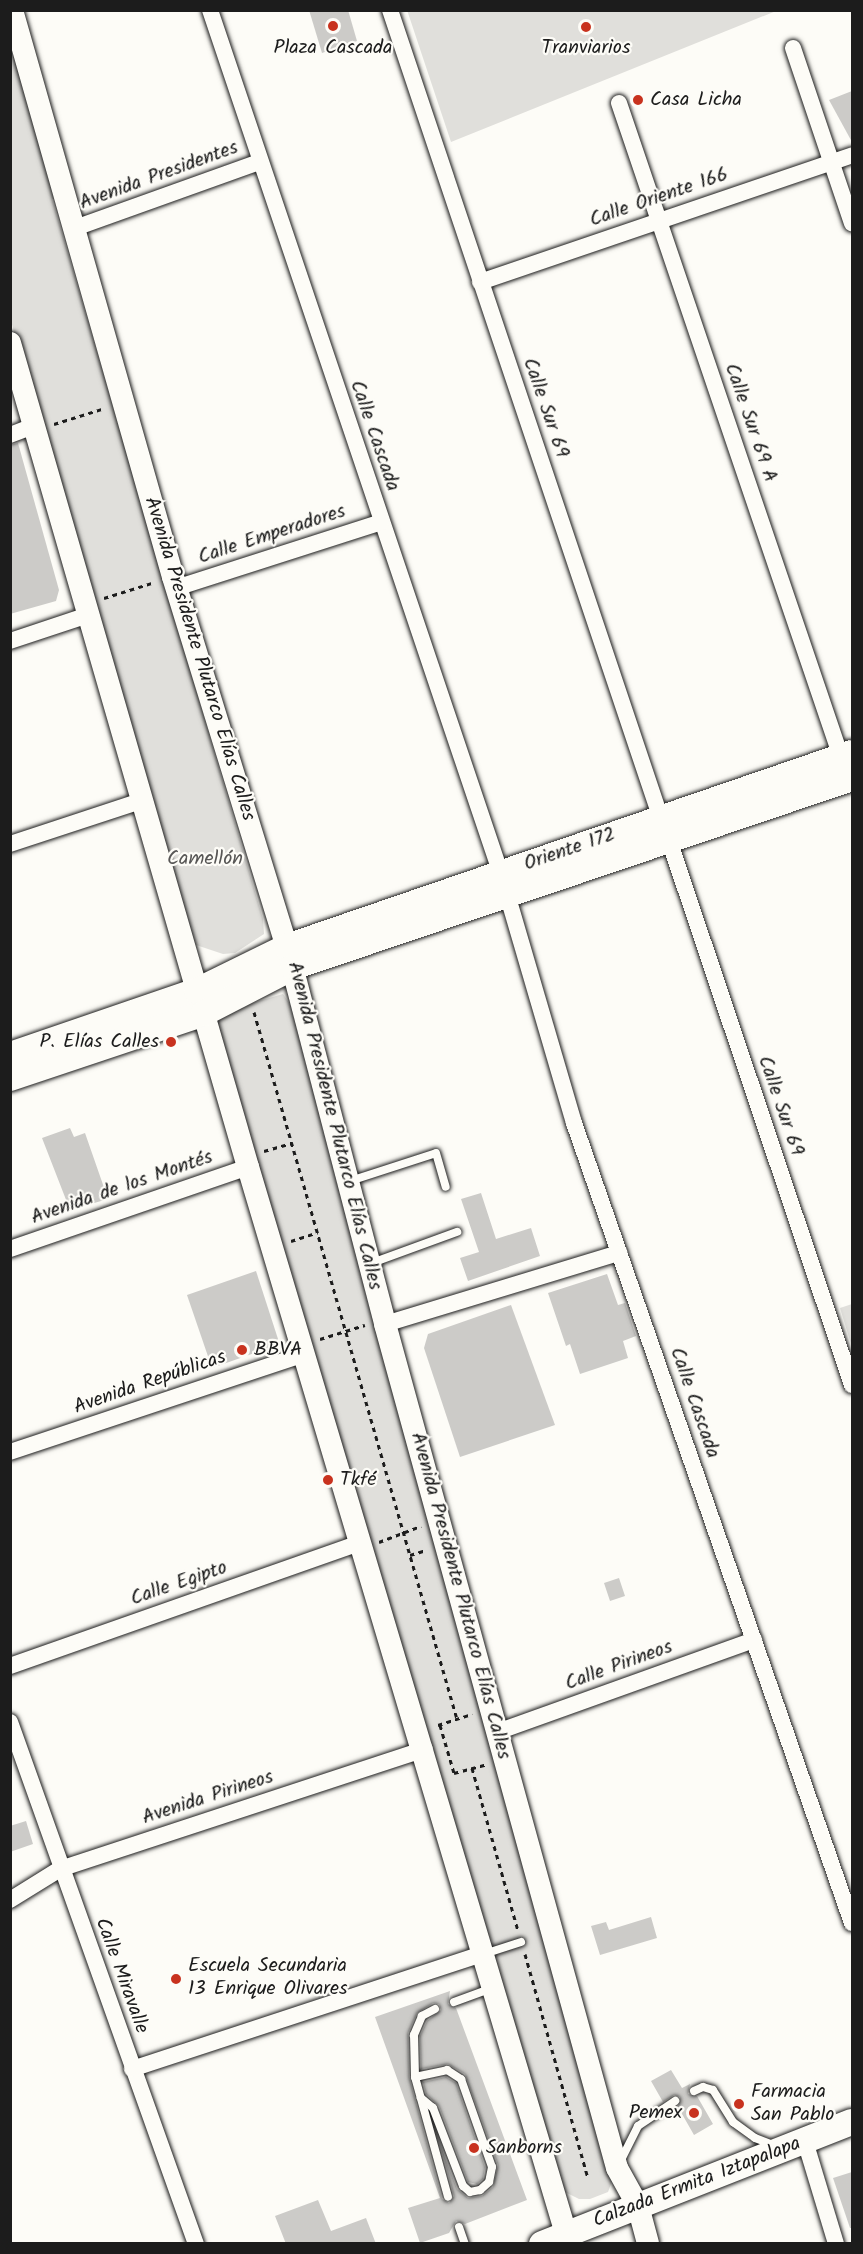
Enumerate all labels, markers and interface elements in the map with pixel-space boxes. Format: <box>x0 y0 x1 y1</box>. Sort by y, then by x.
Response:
marker: Plaza Cascada <box>326 19 340 33</box>
marker: Tranviarios <box>579 20 593 34</box>
place label: Plaza Cascada <box>274 36 392 60</box>
place label: Tranviarios <box>542 36 630 60</box>
place label: Casa Licha <box>650 88 742 112</box>
marker: Casa Licha <box>631 93 645 107</box>
street label: Avenida Presidentes <box>76 136 242 216</box>
street label: Calle Oriente 166 <box>587 163 731 233</box>
street label: Calle Sur 69 <box>517 355 573 461</box>
street label: Calle Sur 69 A <box>718 360 782 486</box>
street label: Calle Cascada <box>344 377 404 495</box>
street label: Avenida Presidente Plutarco Elías Calles <box>138 494 260 824</box>
street label: Calle Emperadores <box>195 500 349 570</box>
street label: Oriente 172 <box>521 823 619 877</box>
park label: Camellón <box>167 847 243 871</box>
street label: Avenida Presidente Plutarco Elías Calles <box>282 959 386 1293</box>
place label: P. Elías Calles <box>39 1030 159 1054</box>
marker: P. Elías Calles <box>164 1035 178 1049</box>
street label: Calle Sur 69 <box>752 1053 808 1159</box>
street label: Avenida de los Montés <box>28 1146 216 1230</box>
place label: BBVA <box>254 1338 302 1362</box>
marker: BBVA <box>235 1343 249 1357</box>
street label: Calle Cascada <box>664 1344 724 1462</box>
street label: Avenida Repúblicas <box>71 1346 229 1420</box>
street label: Avenida Presidente Plutarco Elías Calles <box>405 1430 515 1762</box>
place label: Tkfé <box>340 1468 376 1492</box>
marker: Tkfé <box>321 1473 335 1487</box>
street label: Calle Egipto <box>128 1556 230 1612</box>
street label: Calle Pirineos <box>562 1635 676 1697</box>
street label: Avenida Pirineos <box>139 1765 277 1831</box>
street label: Calle Miravalle <box>89 1915 153 2037</box>
place label: Escuela Secundaria 13 Enrique Olivares <box>188 1955 347 2002</box>
marker: Escuela Secundaria 13 Enrique Olivares <box>169 1972 183 1986</box>
place label: Farmacia San Pablo <box>751 2080 834 2127</box>
marker: Farmacia San Pablo <box>732 2097 746 2111</box>
place label: Pemex <box>629 2101 682 2125</box>
marker: Pemex <box>687 2106 701 2120</box>
street label: Calzada Ermita Iztapalapa <box>590 2132 804 2234</box>
place label: Sanborns <box>486 2136 562 2160</box>
marker: Sanborns <box>467 2141 481 2155</box>

